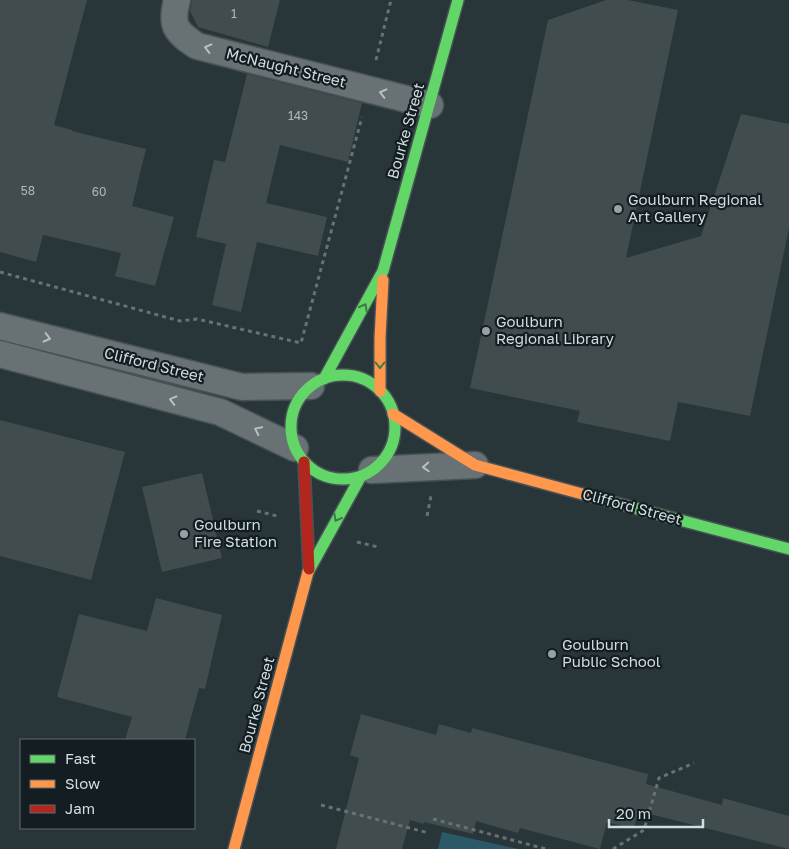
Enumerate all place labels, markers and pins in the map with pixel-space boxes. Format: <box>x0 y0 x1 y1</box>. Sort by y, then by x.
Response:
place label: Goulburn Regional Art Gallery <box>628 190 762 225</box>
marker: Goulburn Regional Art Gallery <box>612 203 624 215</box>
place label: Goulburn Regional Library <box>496 312 615 347</box>
marker: Goulburn Regional Library <box>480 325 492 337</box>
place label: Goulburn Fire Station <box>194 515 277 550</box>
marker: Goulburn Fire Station <box>178 528 190 540</box>
place label: Goulburn Public School <box>562 635 661 670</box>
marker: Goulburn Public School <box>546 648 558 660</box>

